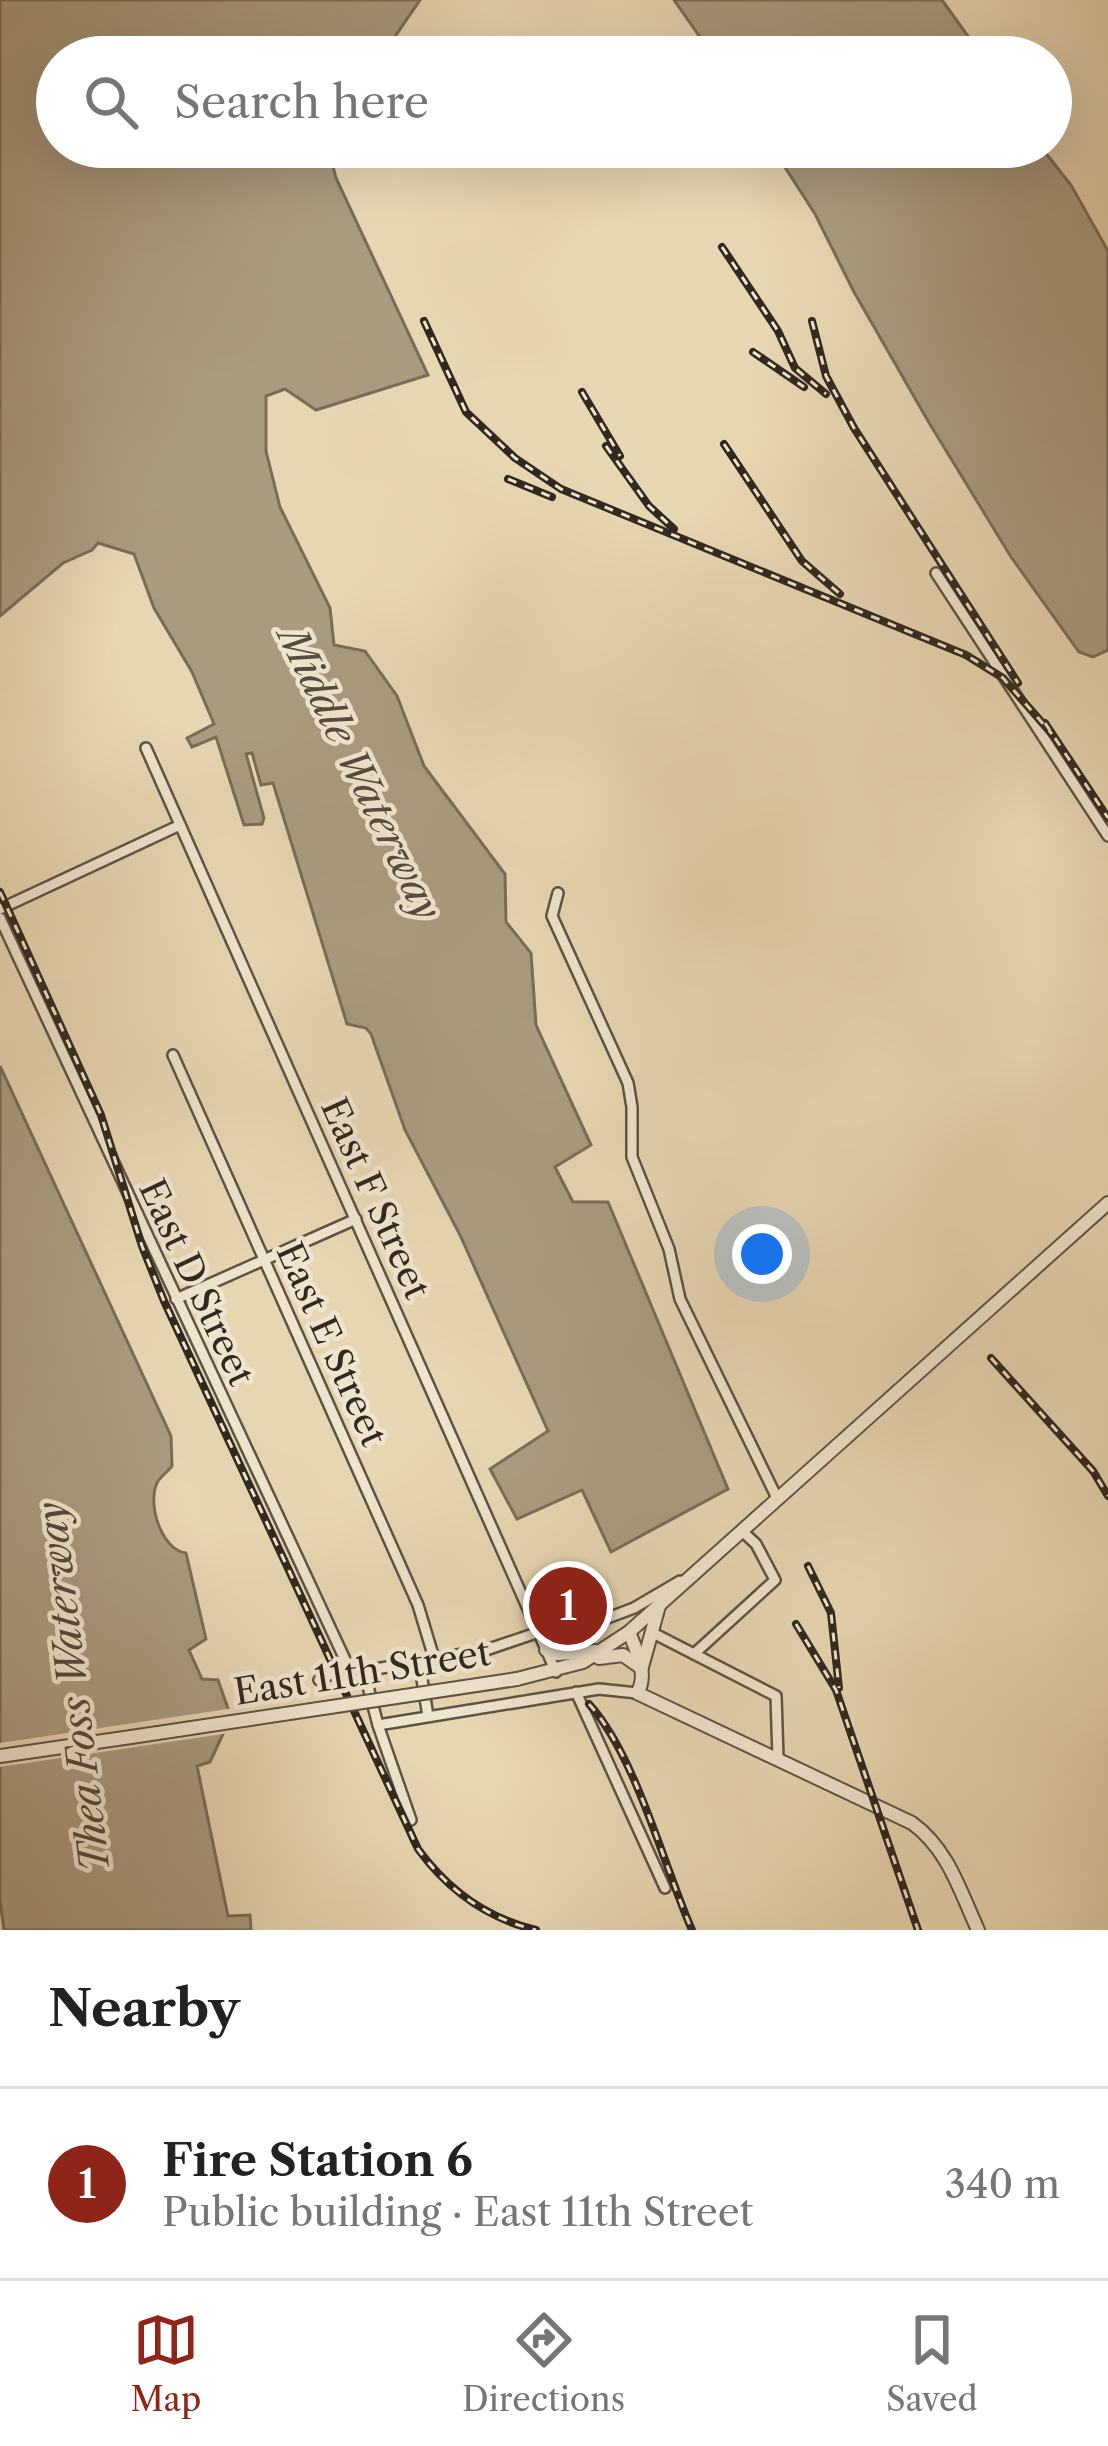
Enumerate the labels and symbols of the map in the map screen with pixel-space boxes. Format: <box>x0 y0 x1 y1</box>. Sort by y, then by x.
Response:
water label: Middle Waterway <box>266 615 452 928</box>
street label: East F Street <box>312 1091 440 1306</box>
street label: East D Street <box>130 1172 264 1392</box>
your location <box>732 1224 792 1284</box>
street label: East E Street <box>268 1235 397 1453</box>
water label: Thea Foss Waterway <box>26 1499 120 1875</box>
pin: 1 <box>529 1561 607 1651</box>
street label: East 11th Street <box>231 1630 493 1714</box>

